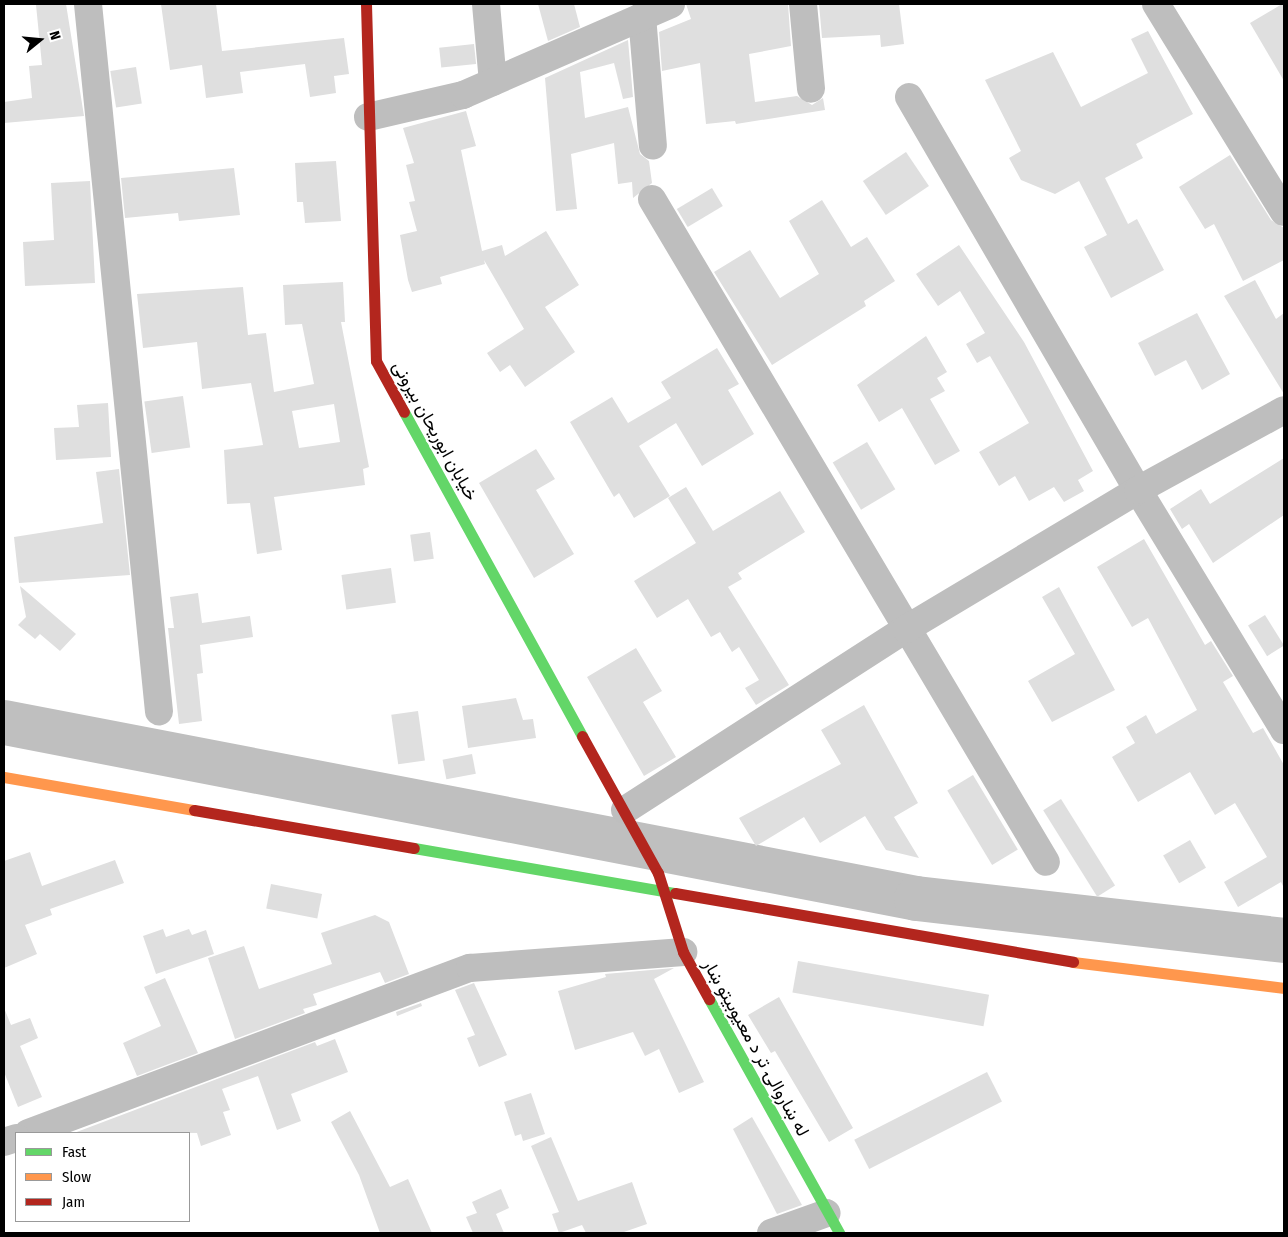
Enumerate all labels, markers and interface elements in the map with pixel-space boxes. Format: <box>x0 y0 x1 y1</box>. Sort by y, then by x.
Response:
north arrow <box>15 15 65 65</box>
text: N <box>45 29 64 42</box>
street label: خیابان ابوریحان بیرونی <box>388 357 482 505</box>
street label: له ښاروالۍ تر د معیوبیتو ښار <box>698 956 814 1140</box>
legend <box>15 1132 190 1222</box>
text: Fast <box>62 1143 86 1161</box>
text: Slow <box>62 1168 91 1186</box>
text: Jam <box>62 1193 85 1211</box>

